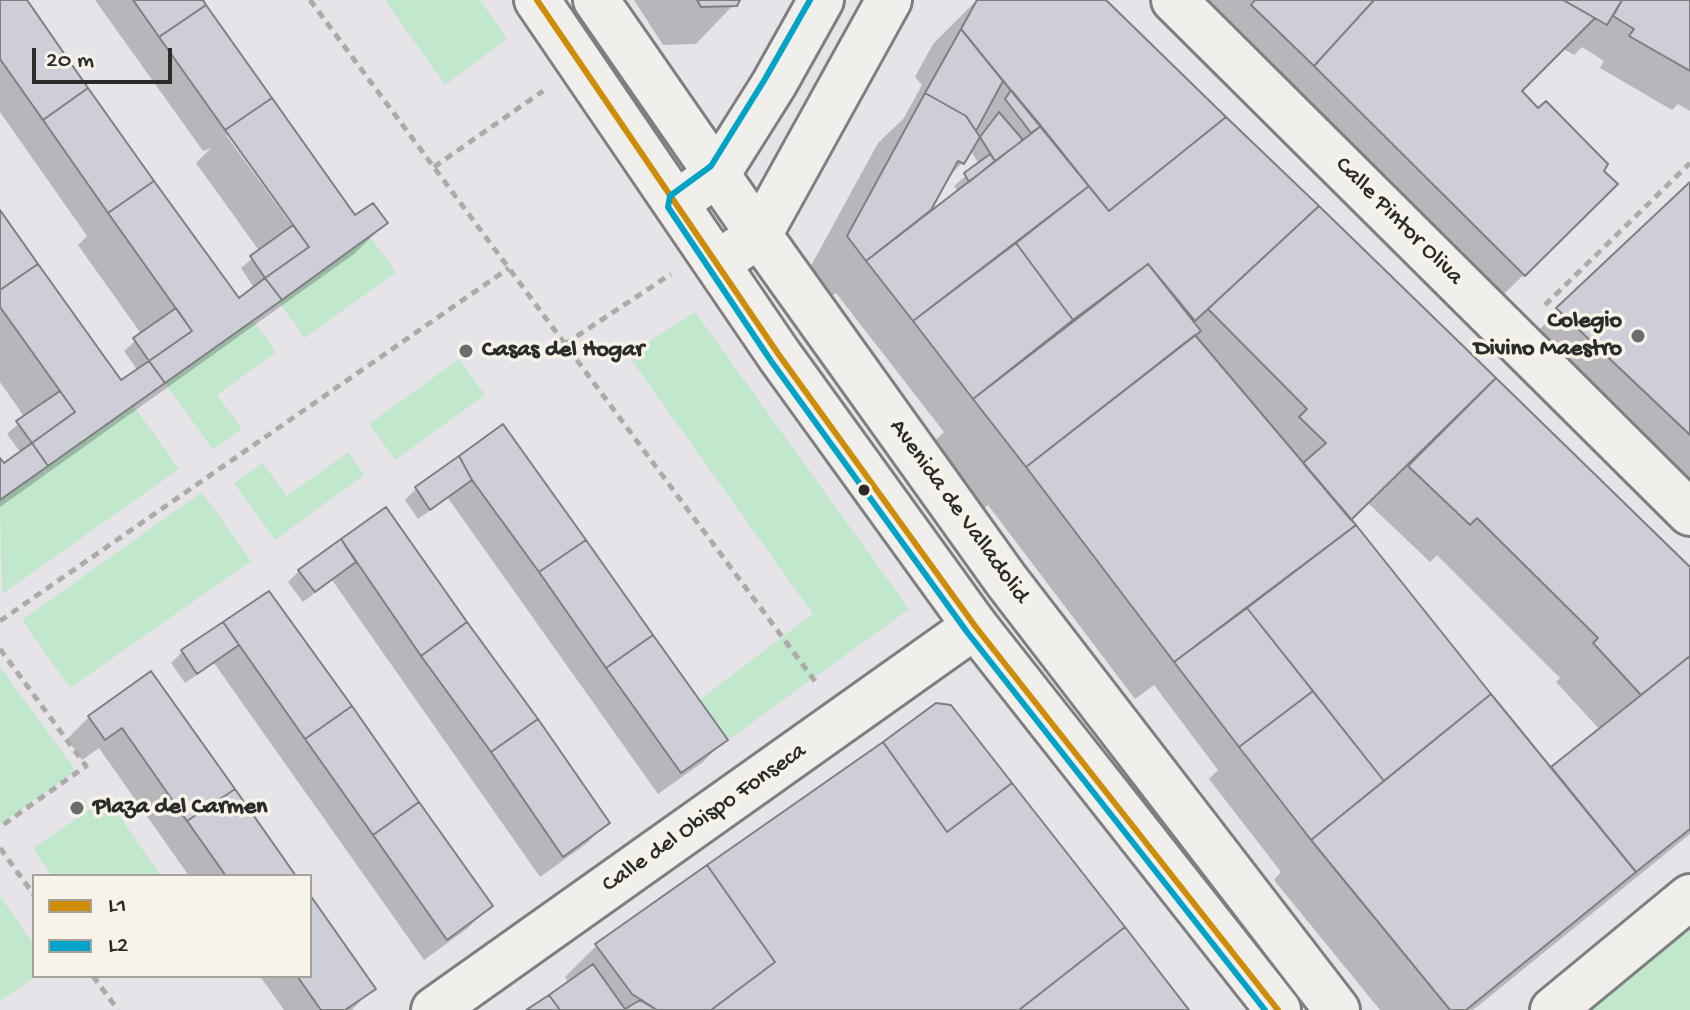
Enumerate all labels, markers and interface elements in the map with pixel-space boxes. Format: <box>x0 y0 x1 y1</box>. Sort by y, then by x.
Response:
scale bar <box>36 32 176 82</box>
text: 20 m <box>46 47 94 76</box>
street label: Calle Pintor Oliva <box>1328 152 1468 292</box>
place label: Colegio Divino Maestro <box>1474 308 1622 364</box>
marker: Colegio Divino Maestro <box>1629 327 1647 345</box>
place label: Casas del Hogar <box>482 337 644 365</box>
marker: Casas del Hogar <box>457 342 475 360</box>
street label: Avenida de Valladolid <box>882 414 1034 610</box>
unlabelled marker <box>856 482 872 498</box>
street label: Calle del Obispo Fonseca <box>597 738 813 900</box>
place label: Plaza del Carmen <box>93 794 268 822</box>
marker: Plaza del Carmen <box>68 799 86 817</box>
legend <box>32 874 312 978</box>
text: L1 <box>108 892 126 921</box>
text: L2 <box>108 932 129 961</box>

